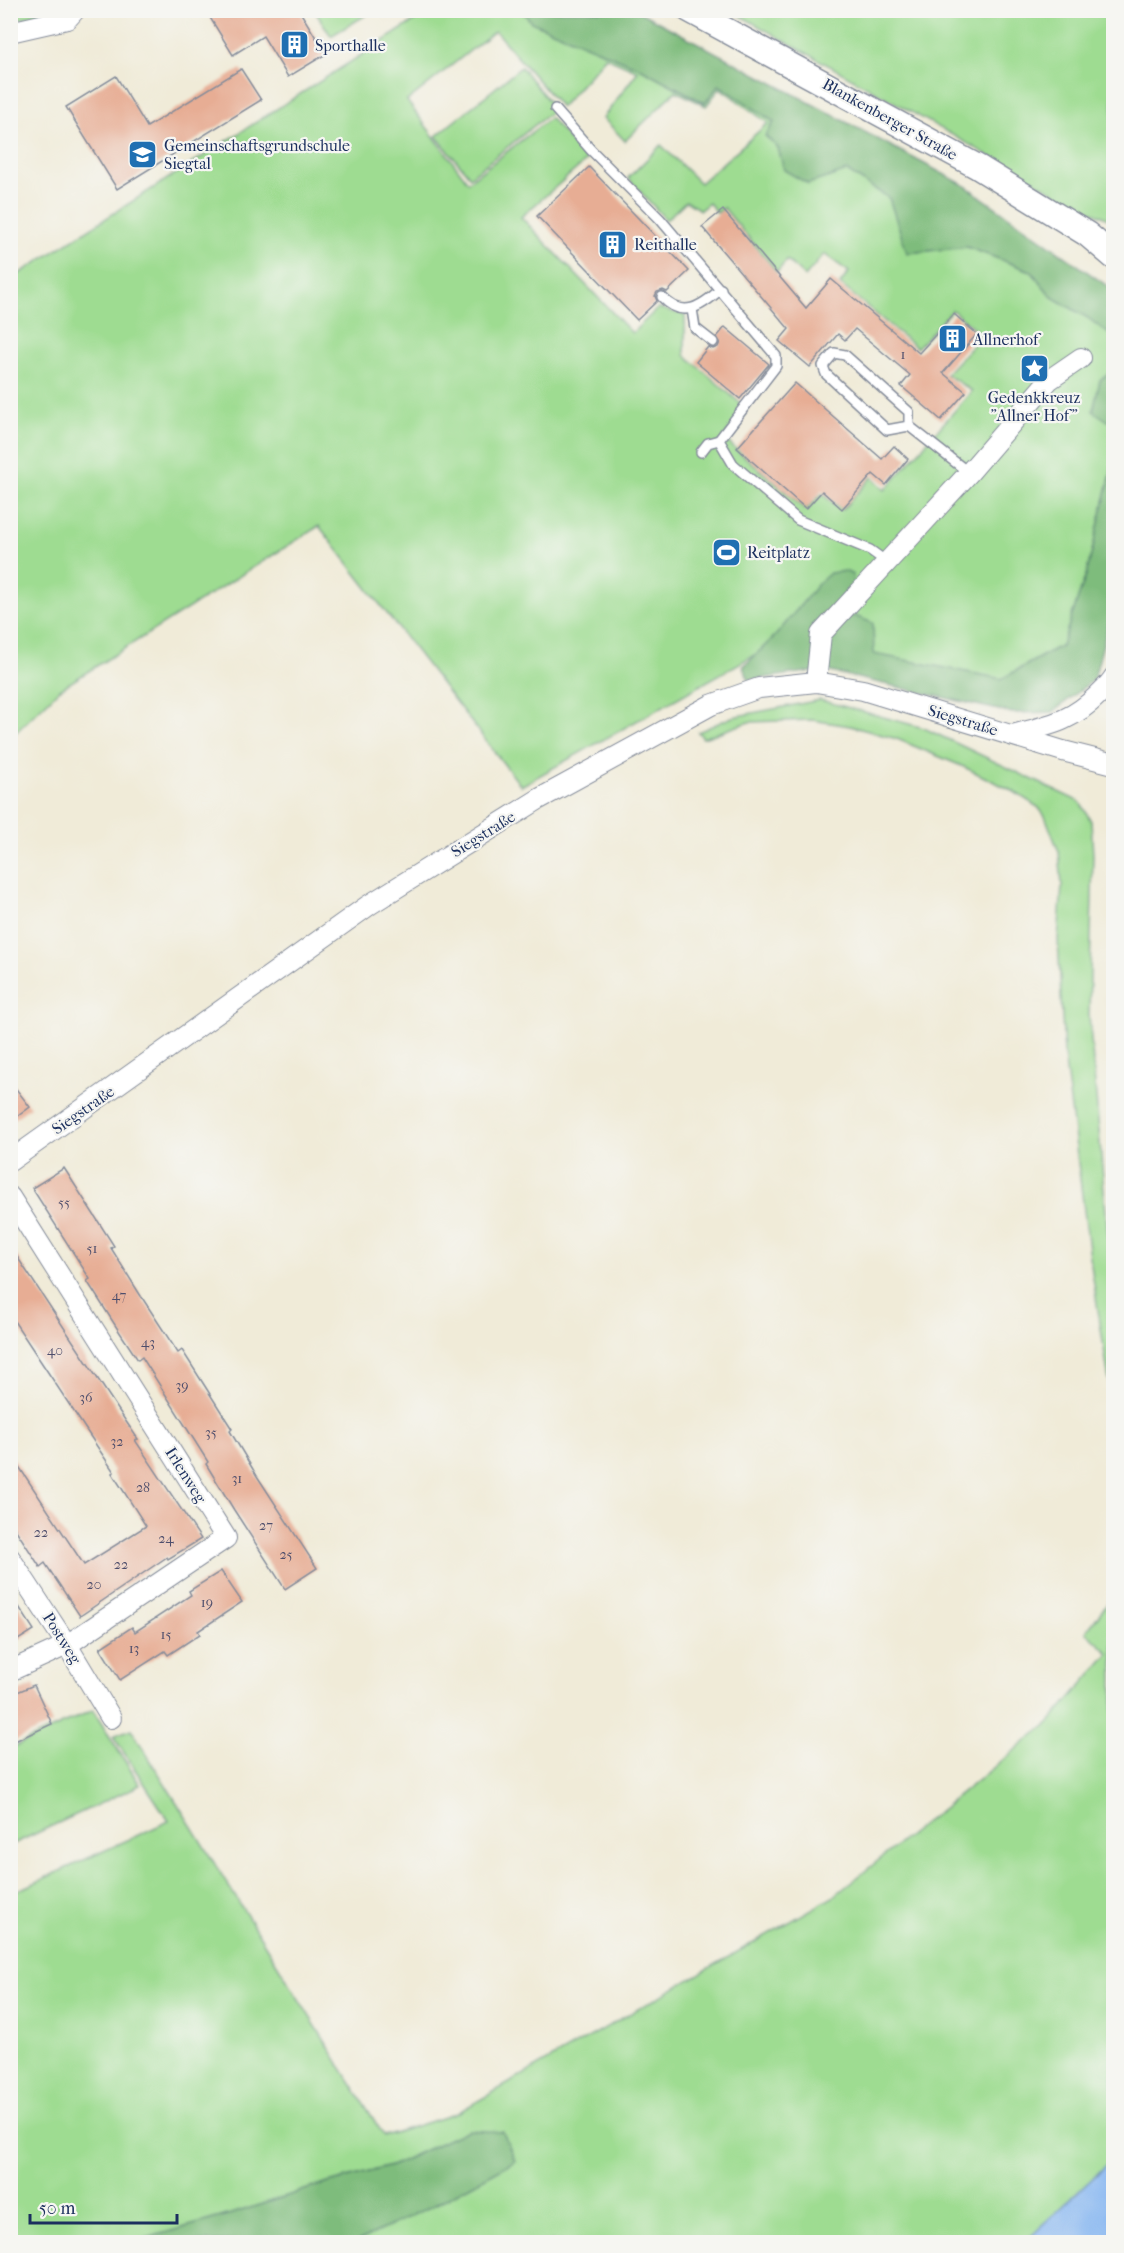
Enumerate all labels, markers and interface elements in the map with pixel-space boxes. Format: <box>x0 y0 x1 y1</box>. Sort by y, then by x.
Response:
building icon: Sporthalle <box>278 29 310 61</box>
place label: Sporthalle <box>315 36 386 55</box>
street label: Blankenberger Straße <box>819 74 961 164</box>
place label: Gemeinschaftsgrundschule Siegtal <box>164 136 350 173</box>
school or university icon: Gemeinschaftsgrundschule Siegtal <box>127 138 159 170</box>
building icon: Reithalle <box>597 228 629 260</box>
place label: Reithalle <box>634 235 697 254</box>
building icon: Allnerhof <box>936 323 968 355</box>
place label: Allnerhof <box>972 330 1042 349</box>
house number: 1 <box>901 346 906 363</box>
place icon: Gedenkkreuz "Allner Hof" <box>1018 353 1050 385</box>
place label: Gedenkkreuz "Allner Hof" <box>988 388 1080 425</box>
sports icon: Reitplatz <box>710 536 742 568</box>
place label: Reitplatz <box>747 543 810 562</box>
street label: Siegstraße <box>926 700 1000 740</box>
street label: Siegstraße <box>448 807 519 861</box>
street label: Siegstraße <box>48 1082 118 1138</box>
house number: 55 <box>58 1194 70 1211</box>
house number: 51 <box>86 1240 98 1257</box>
house number: 47 <box>112 1287 127 1304</box>
house number: 43 <box>141 1334 155 1351</box>
house number: 40 <box>47 1342 63 1359</box>
house number: 39 <box>175 1377 189 1394</box>
house number: 36 <box>79 1389 93 1406</box>
house number: 35 <box>205 1424 217 1441</box>
house number: 32 <box>111 1433 123 1450</box>
street label: Irlenweg <box>161 1444 211 1507</box>
house number: 31 <box>232 1470 242 1487</box>
house number: 28 <box>136 1479 150 1496</box>
house number: 27 <box>259 1517 273 1534</box>
house number: 22 <box>34 1524 48 1541</box>
house number: 24 <box>158 1530 174 1547</box>
house number: 25 <box>279 1546 293 1563</box>
house number: 22 <box>114 1556 128 1573</box>
house number: 20 <box>87 1576 101 1593</box>
house number: 19 <box>201 1594 213 1611</box>
street label: Postweg <box>39 1609 85 1668</box>
house number: 15 <box>161 1626 172 1643</box>
house number: 13 <box>129 1640 139 1657</box>
scale bar <box>30 2187 177 2225</box>
text: 50 m <box>39 2198 76 2219</box>

